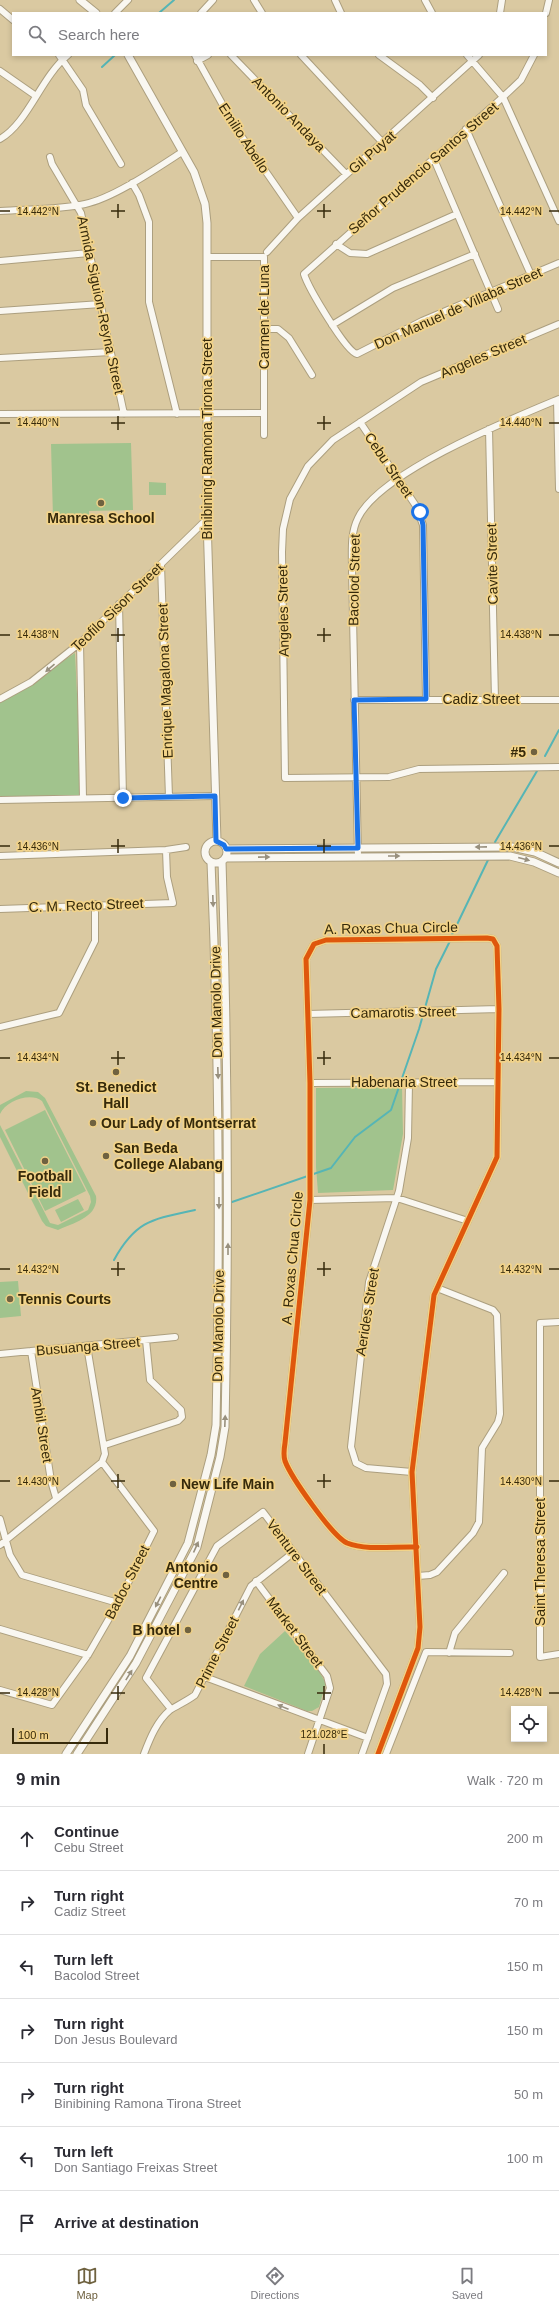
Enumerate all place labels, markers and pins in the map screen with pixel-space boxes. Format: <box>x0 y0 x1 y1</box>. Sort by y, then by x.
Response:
marker: Manresa School <box>96 498 106 508</box>
place label: Manresa School <box>47 510 155 526</box>
place label: #5 <box>510 744 526 760</box>
marker: #5 <box>529 747 539 757</box>
marker: St. Benedict Hall <box>111 1067 121 1077</box>
place label: St. Benedict Hall <box>76 1079 157 1111</box>
place label: Our Lady of Montserrat <box>101 1115 256 1131</box>
marker: Our Lady of Montserrat <box>88 1118 98 1128</box>
place label: San Beda College Alabang <box>114 1140 223 1172</box>
marker: San Beda College Alabang <box>101 1151 111 1161</box>
marker: Football Field <box>40 1156 50 1166</box>
place label: Football Field <box>18 1168 72 1200</box>
place label: Tennis Courts <box>18 1291 111 1307</box>
marker: Tennis Courts <box>5 1294 15 1304</box>
place label: New Life Main <box>181 1476 274 1492</box>
marker: New Life Main <box>168 1479 178 1489</box>
place label: Antonio Centre <box>165 1559 218 1591</box>
marker: Antonio Centre <box>221 1570 231 1580</box>
place label: B hotel <box>133 1622 180 1638</box>
marker: B hotel <box>183 1625 193 1635</box>

